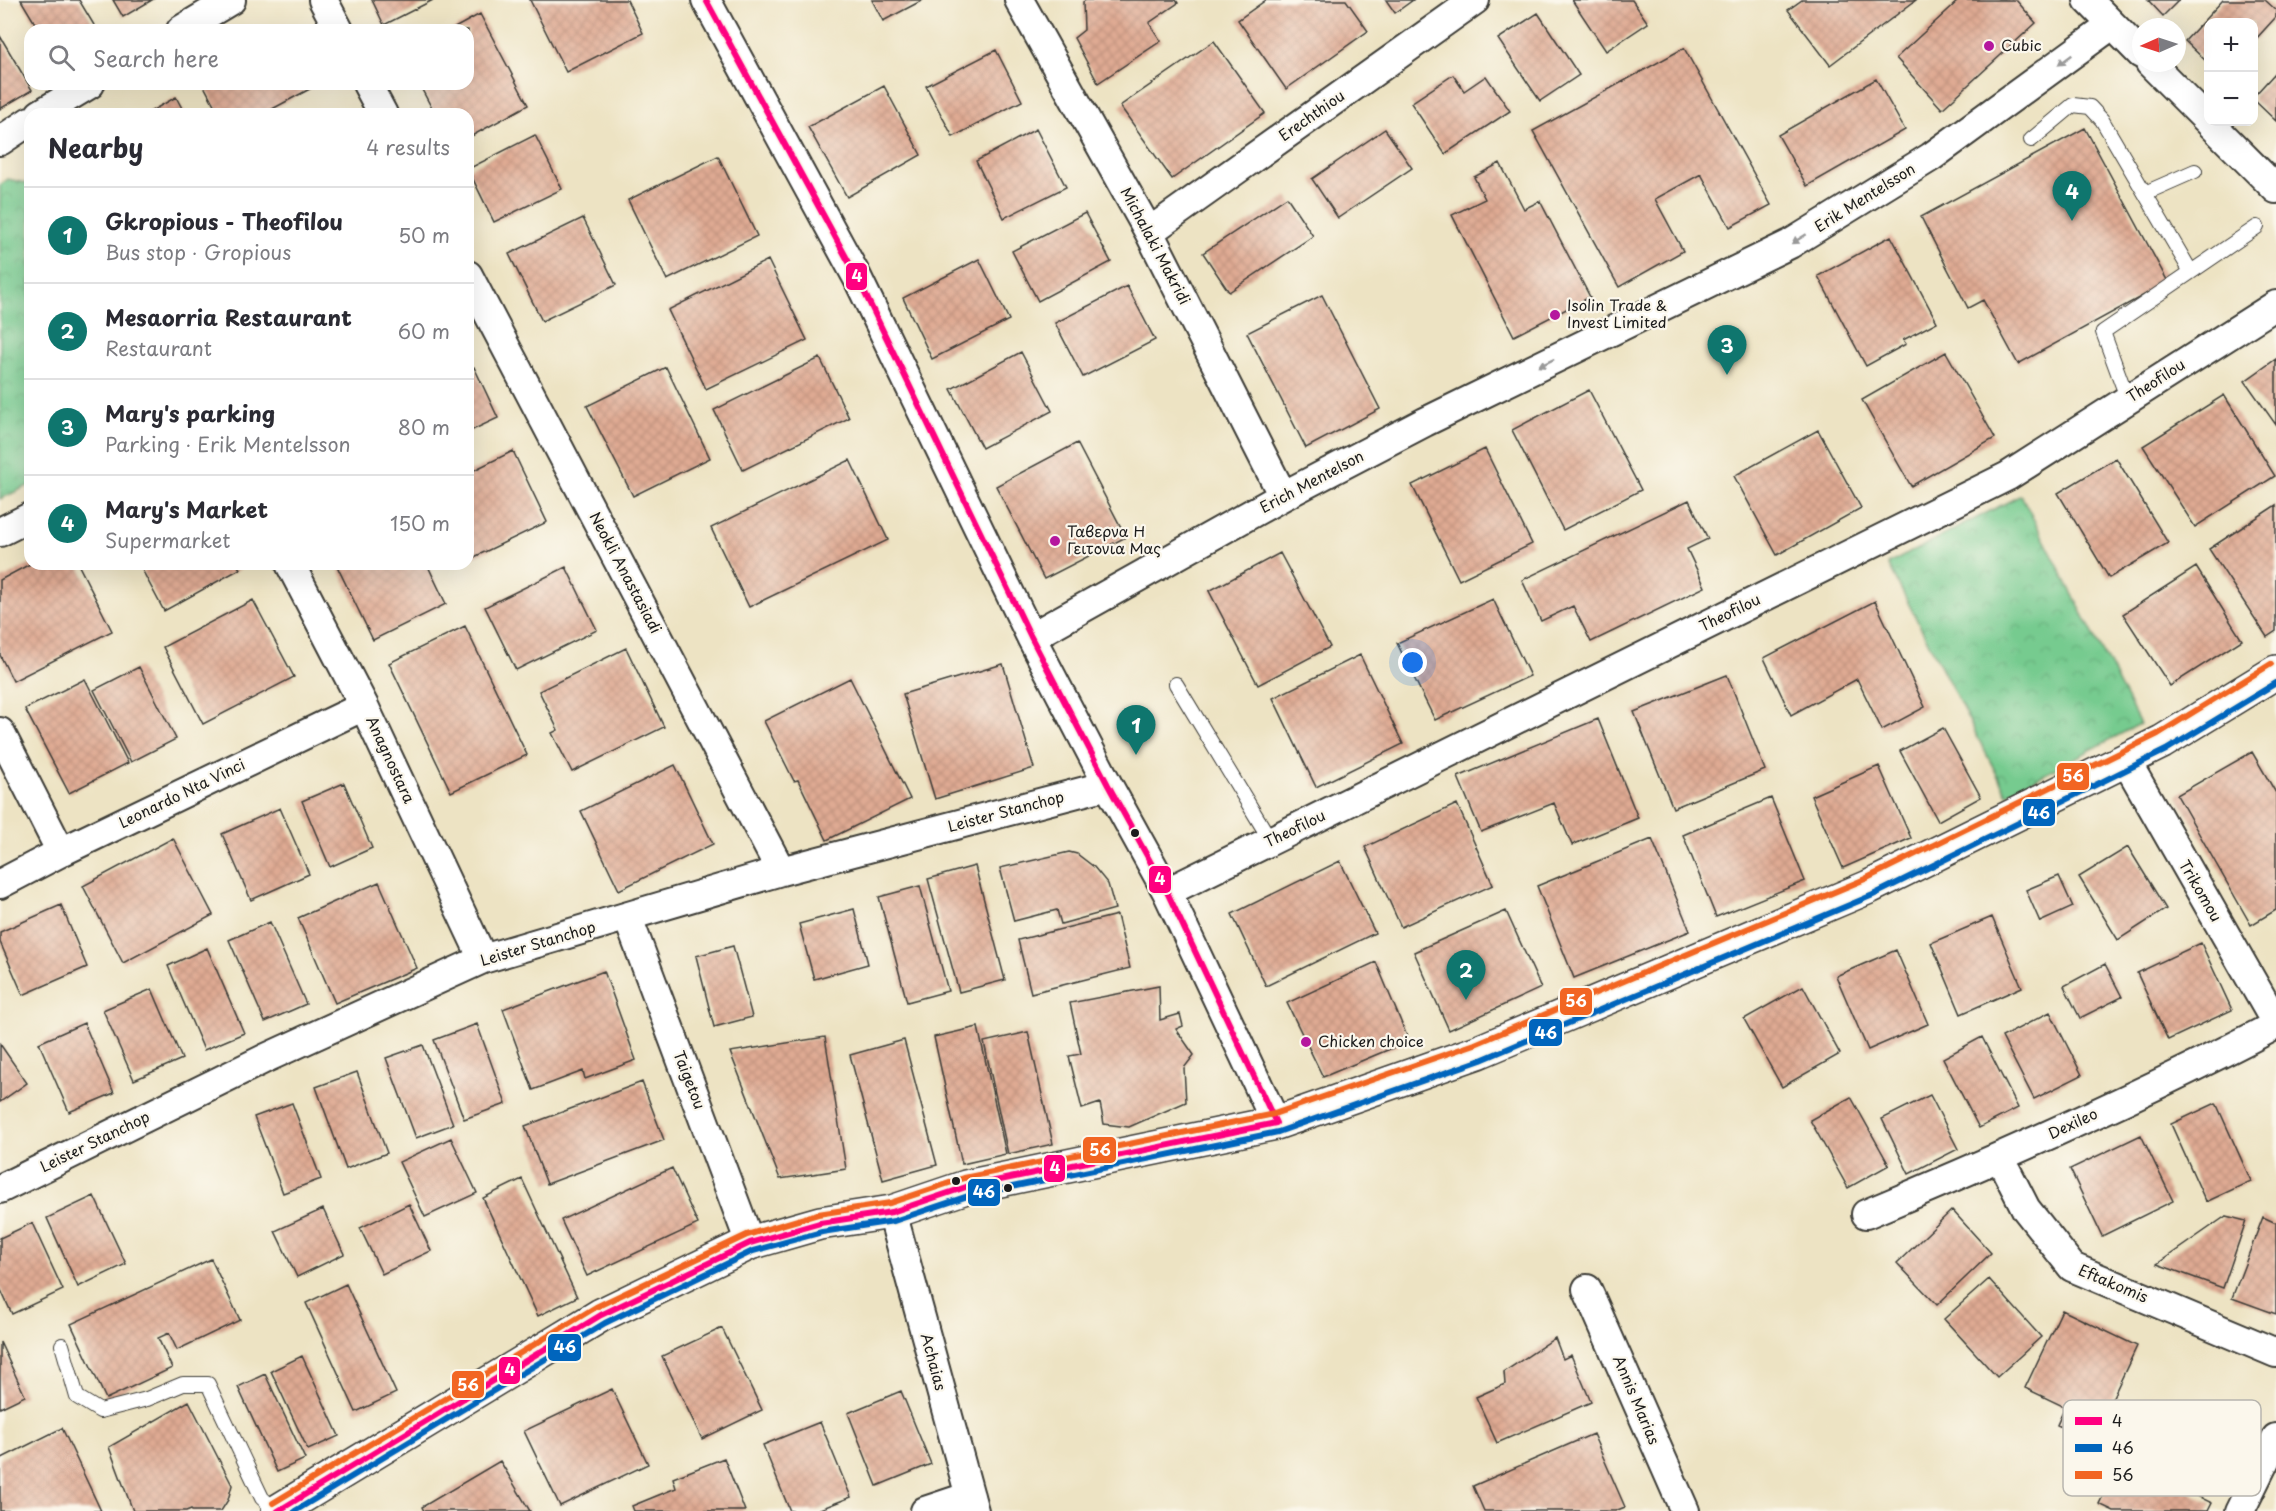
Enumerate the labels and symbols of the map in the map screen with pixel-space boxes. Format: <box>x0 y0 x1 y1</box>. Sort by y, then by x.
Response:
north arrow <box>2132 18 2186 72</box>
place label: Cubic <box>2001 33 2042 56</box>
marker: Cubic <box>1982 39 1996 53</box>
one-way arrow <box>2057 53 2072 65</box>
street label: Erechthiou <box>1273 84 1349 146</box>
street label: Erik Mentelsson <box>1809 157 1919 237</box>
pin: 4 <box>2052 172 2092 221</box>
street label: Michalaki Makridi <box>1116 182 1197 308</box>
one-way arrow <box>1791 233 1807 244</box>
line badge: 4 <box>845 262 868 291</box>
text: 4 <box>852 263 863 287</box>
place label: Isolin Trade & Invest Limited <box>1567 293 1667 333</box>
marker: Isolin Trade & Invest Limited <box>1548 308 1562 322</box>
pin: 3 <box>1708 326 1746 375</box>
street label: Theofilou <box>2121 352 2189 407</box>
one-way arrow <box>1537 358 1554 367</box>
street label: Erich Mentelson <box>1255 444 1367 518</box>
street label: Neokli Anastasiadi <box>585 507 668 637</box>
place label: Ταβερνα Η Γειτονια Μας <box>1067 519 1161 559</box>
marker: Ταβερνα Η Γειτονια Μας <box>1048 534 1062 548</box>
street label: Theofilou <box>1695 587 1764 636</box>
your location <box>1398 648 1427 677</box>
pin: 1 <box>1116 706 1156 755</box>
street label: Anagnostara <box>361 712 422 807</box>
street label: Leonardo Nta Vinci <box>114 752 248 833</box>
line badge: 56 <box>2056 762 2090 791</box>
text: 56 <box>2062 763 2084 787</box>
street label: Leister Stanchop <box>945 784 1066 837</box>
line badge: 46 <box>2022 798 2056 827</box>
text: 46 <box>2028 800 2050 824</box>
street label: Theofilou <box>1260 803 1329 852</box>
unlabelled marker <box>1129 827 1141 839</box>
street label: Trikomou <box>2174 855 2228 926</box>
line badge: 4 <box>1148 865 1172 894</box>
text: 4 <box>1155 866 1166 890</box>
street label: Leister Stanchop <box>477 914 598 971</box>
pin: 2 <box>1446 950 1486 1000</box>
line badge: 56 <box>1559 987 1593 1016</box>
text: 56 <box>1565 988 1587 1012</box>
line badge: 46 <box>1528 1018 1563 1047</box>
text: 46 <box>1535 1020 1557 1044</box>
place label: Chicken choice <box>1318 1029 1424 1052</box>
marker: Chicken choice <box>1299 1035 1313 1049</box>
street label: Taigetou <box>669 1047 712 1112</box>
street label: Dexileo <box>2044 1101 2101 1144</box>
street label: Leister Stanchop <box>36 1104 153 1177</box>
line badge: 56 <box>1082 1136 1117 1164</box>
text: 56 <box>1089 1137 1111 1161</box>
line badge: 4 <box>1043 1154 1066 1183</box>
text: 4 <box>1050 1155 1061 1179</box>
unlabelled marker <box>950 1175 962 1187</box>
line badge: 46 <box>967 1178 1001 1207</box>
text: 46 <box>973 1179 995 1203</box>
unlabelled marker <box>1002 1182 1014 1194</box>
street label: Eftakomis <box>2075 1258 2152 1308</box>
street label: Achaias <box>916 1330 953 1393</box>
line badge: 46 <box>547 1333 582 1362</box>
text: 46 <box>554 1334 576 1358</box>
street label: Annis Marias <box>1608 1351 1667 1448</box>
line badge: 4 <box>498 1356 521 1385</box>
text: 4 <box>505 1357 516 1381</box>
line badge: 56 <box>451 1370 485 1399</box>
text: 56 <box>457 1372 479 1396</box>
legend <box>2063 1400 2261 1496</box>
text: 4 <box>2112 1408 2123 1432</box>
text: 46 <box>2112 1435 2134 1459</box>
text: 56 <box>2112 1462 2133 1486</box>

